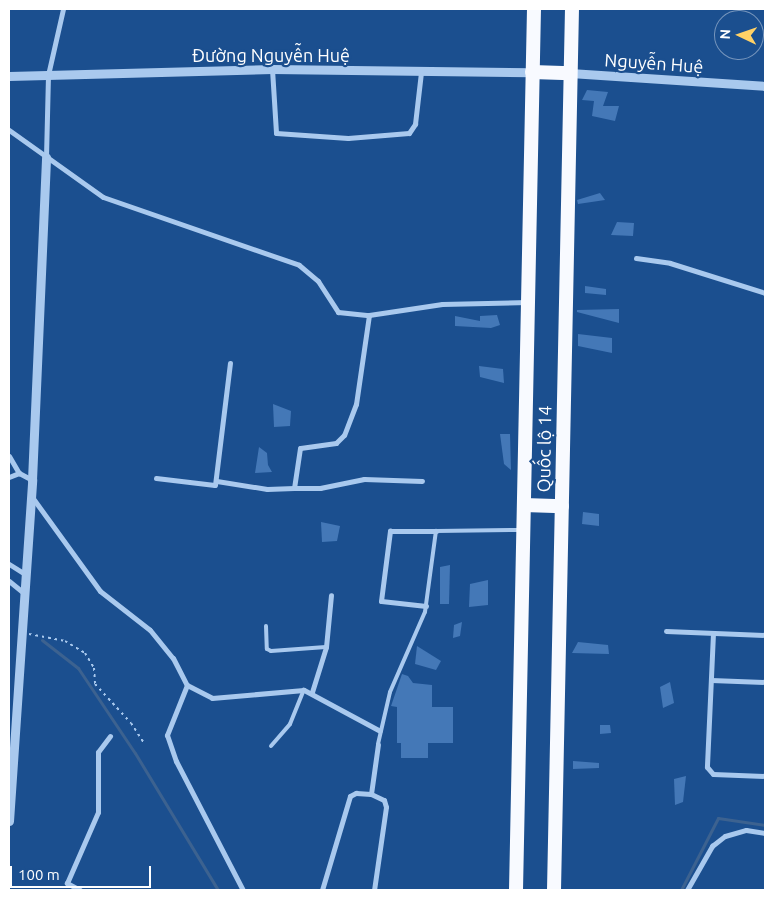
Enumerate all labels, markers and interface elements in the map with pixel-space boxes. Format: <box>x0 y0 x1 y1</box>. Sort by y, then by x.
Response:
north arrow <box>714 10 764 60</box>
text: N <box>717 29 733 40</box>
street label: Đường Nguyễn Huệ <box>192 44 350 66</box>
street label: Nguyễn Huệ <box>604 49 704 77</box>
street label: Quốc lộ 14 <box>532 405 556 493</box>
scale bar <box>12 856 154 888</box>
text: 100 m <box>18 866 60 883</box>

